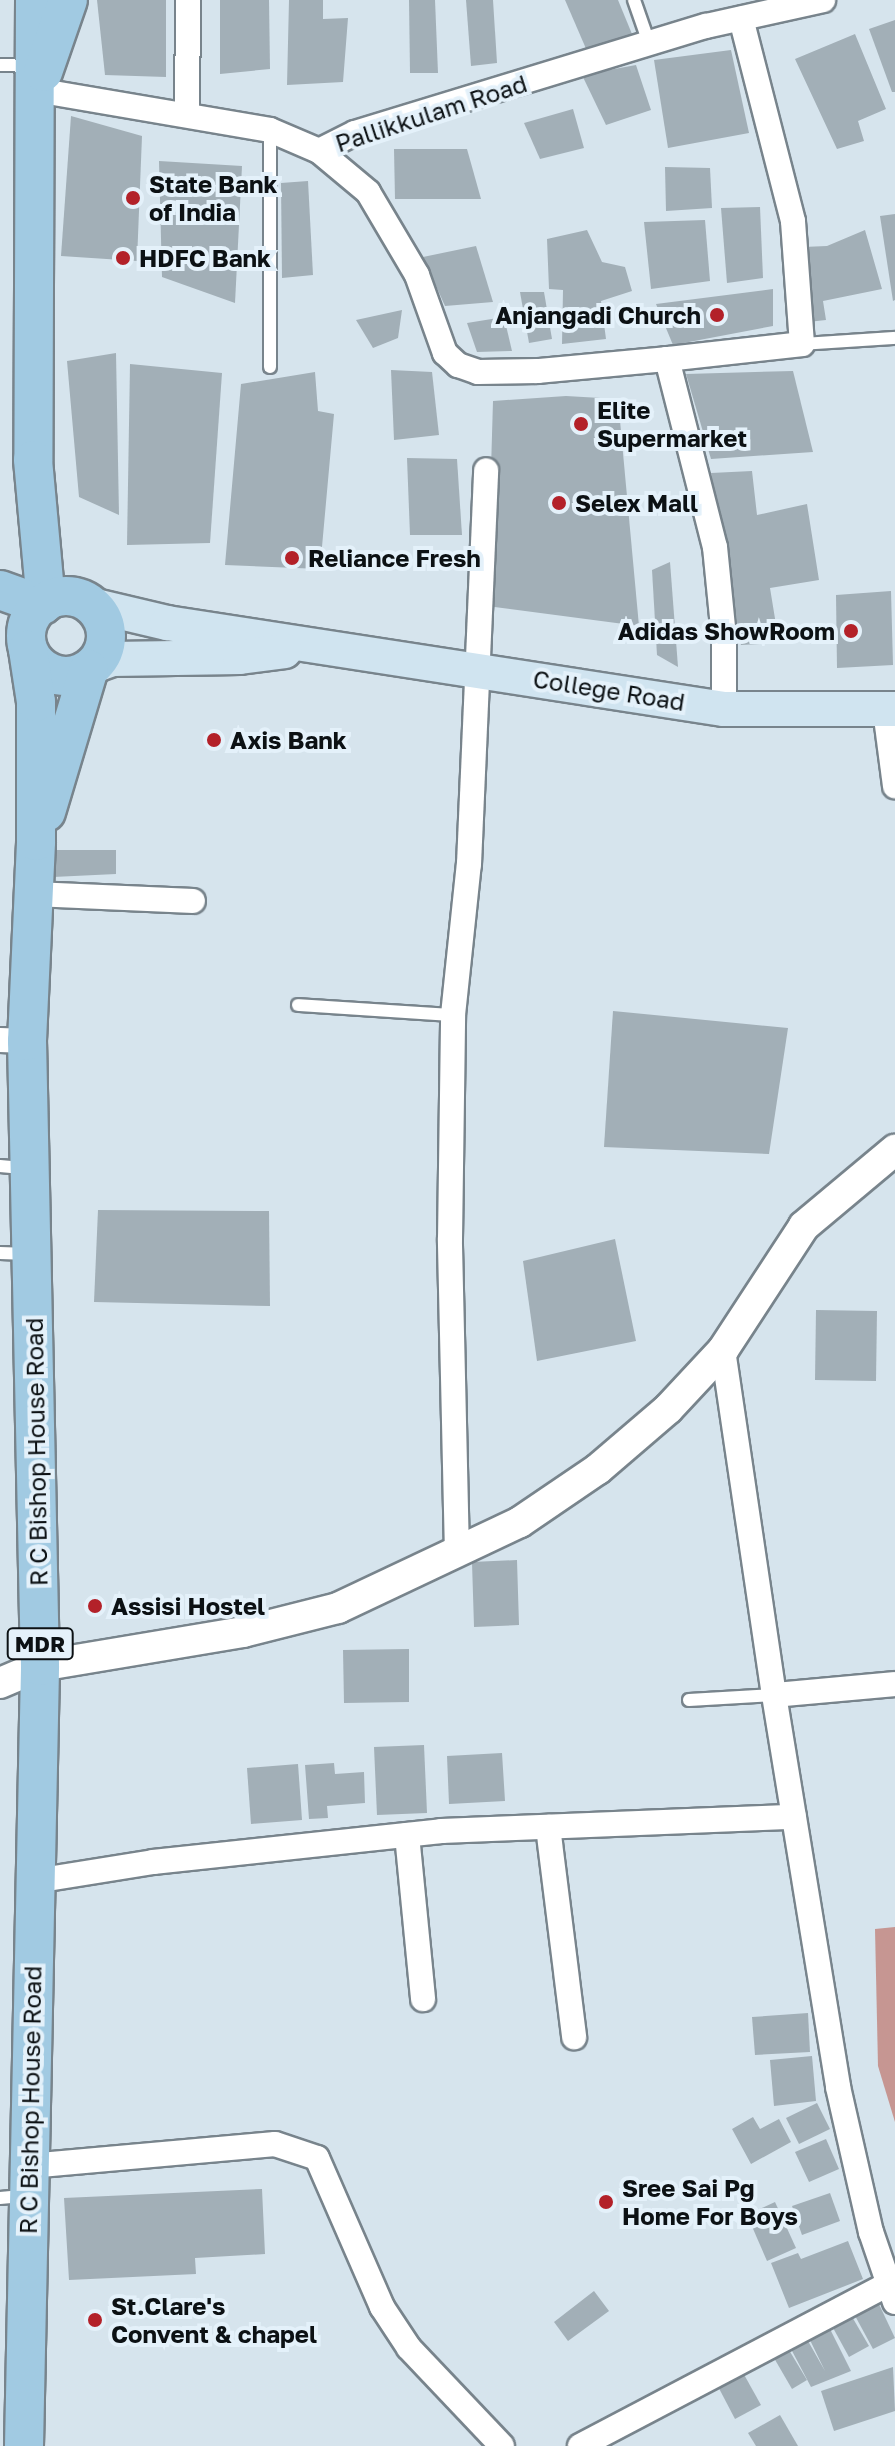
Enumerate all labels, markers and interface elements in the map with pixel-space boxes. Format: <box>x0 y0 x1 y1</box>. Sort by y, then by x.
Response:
street label: Pallikkulam Road <box>332 68 530 158</box>
place label: State Bank of India <box>149 170 277 226</box>
marker: State Bank of India <box>124 189 142 207</box>
place label: HDFC Bank <box>139 244 271 272</box>
marker: HDFC Bank <box>114 249 132 267</box>
place label: Anjangadi Church <box>495 301 701 329</box>
marker: Anjangadi Church <box>708 306 726 324</box>
place label: Elite Supermarket <box>597 396 747 452</box>
marker: Elite Supermarket <box>572 415 590 433</box>
place label: Selex Mall <box>575 489 698 517</box>
marker: Selex Mall <box>550 494 568 512</box>
place label: Reliance Fresh <box>308 544 481 572</box>
marker: Reliance Fresh <box>283 549 301 567</box>
place label: Adidas ShowRoom <box>618 617 835 645</box>
marker: Adidas ShowRoom <box>842 622 860 640</box>
street label: College Road <box>531 664 687 716</box>
place label: Axis Bank <box>230 726 347 754</box>
marker: Axis Bank <box>205 731 223 749</box>
street label: R C Bishop House Road <box>19 1318 53 1586</box>
place label: Assisi Hostel <box>111 1592 265 1620</box>
marker: Assisi Hostel <box>86 1597 104 1615</box>
road number: MDR <box>6 1626 74 1662</box>
street label: R C Bishop House Road <box>13 1966 47 2234</box>
place label: Sree Sai Pg Home For Boys <box>622 2174 798 2230</box>
marker: Sree Sai Pg Home For Boys <box>597 2193 615 2211</box>
place label: St.Clare's Convent & chapel <box>111 2292 317 2348</box>
marker: St.Clare's Convent & chapel <box>86 2311 104 2329</box>

